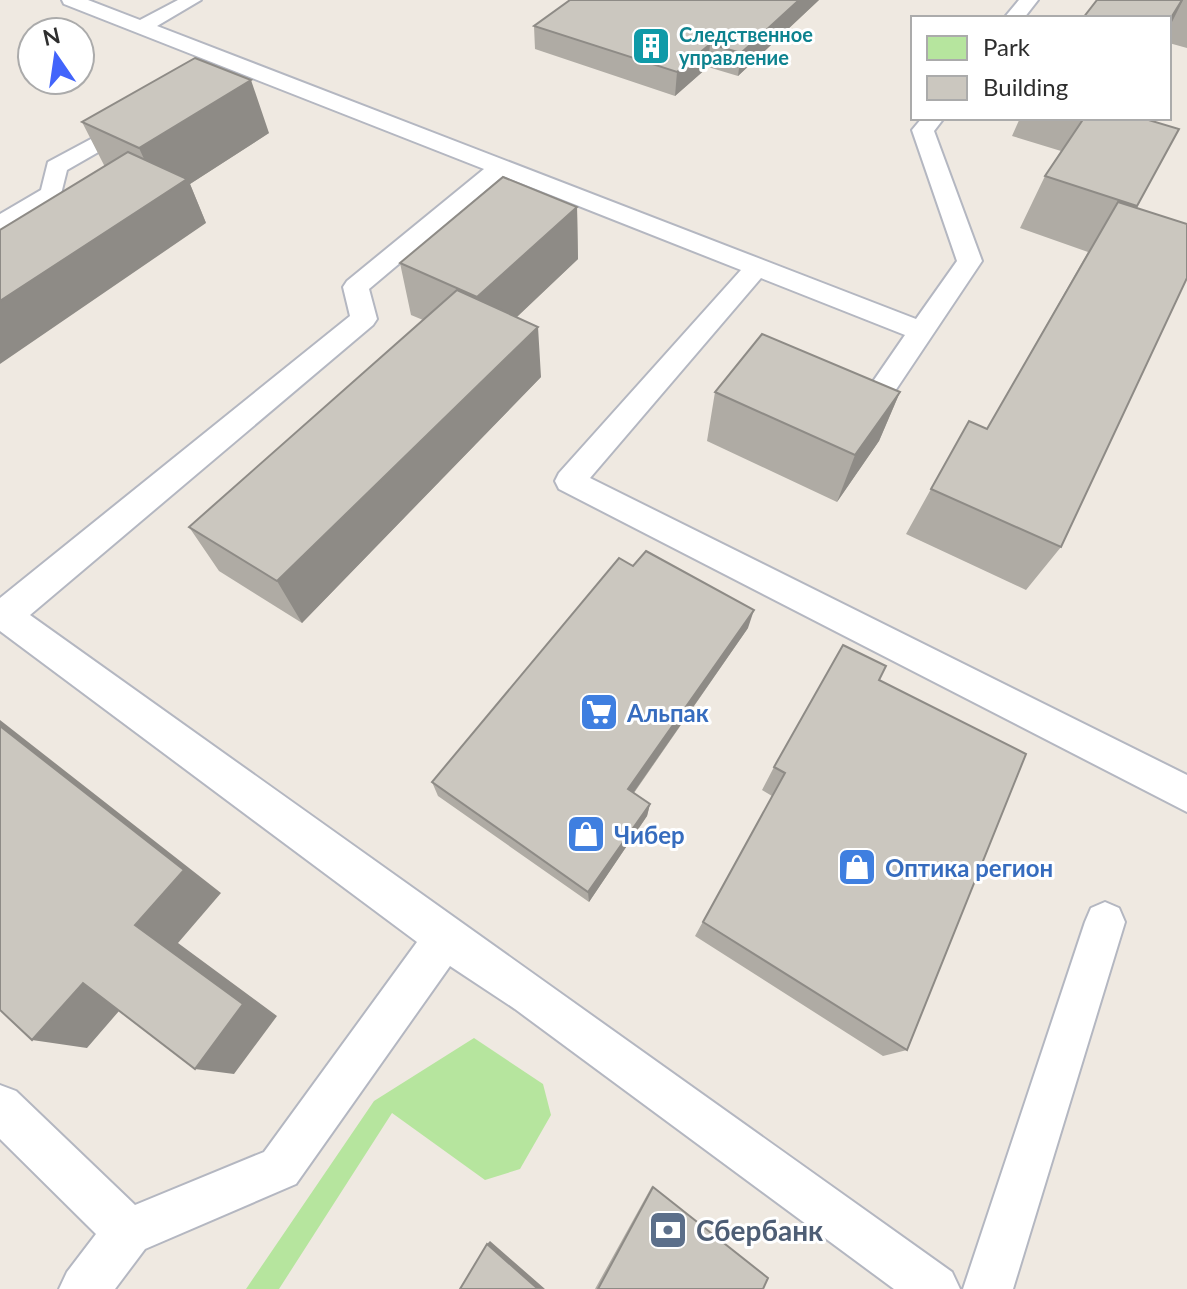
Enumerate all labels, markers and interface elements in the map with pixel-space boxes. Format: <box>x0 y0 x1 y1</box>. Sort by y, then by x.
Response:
north arrow <box>16 16 96 96</box>
legend <box>911 16 1171 120</box>
text: N <box>40 21 63 51</box>
place label: Следственное управление <box>679 22 813 69</box>
building icon: Следственное управление <box>630 25 672 67</box>
text: Park <box>983 32 1031 61</box>
text: Building <box>983 72 1068 101</box>
supermarket icon: Альпак <box>578 691 620 733</box>
place label: Альпак <box>626 698 709 727</box>
shop icon: Чибер <box>565 813 607 855</box>
place label: Чибер <box>614 820 685 849</box>
shop icon: Оптика регион <box>836 846 878 888</box>
place label: Оптика регион <box>885 853 1053 882</box>
bank icon: Сбербанк <box>647 1209 689 1251</box>
place label: Сбербанк <box>696 1213 823 1247</box>

